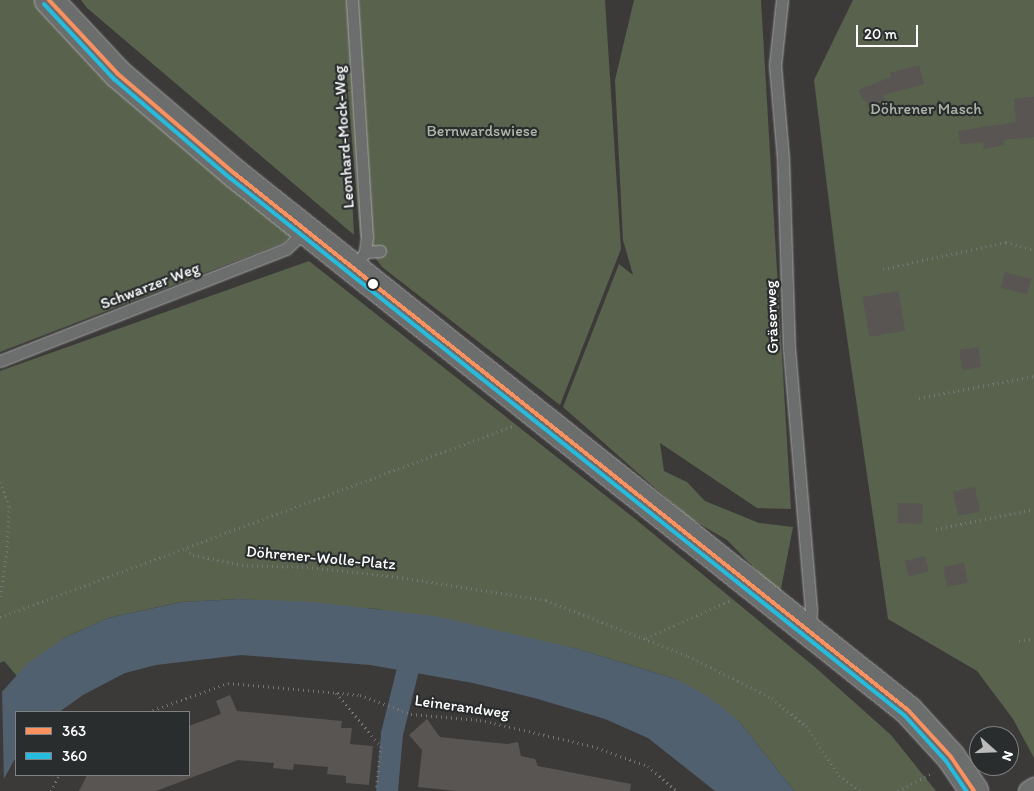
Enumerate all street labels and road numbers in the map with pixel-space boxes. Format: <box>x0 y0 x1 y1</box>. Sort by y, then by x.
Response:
street label: Leonhard-Mock-Weg <box>329 65 359 209</box>
street label: Schwarzer Weg <box>98 258 202 314</box>
street label: Gräserweg <box>761 280 783 354</box>
street label: Döhrener-Wolle-Platz <box>245 542 397 574</box>
street label: Leinerandweg <box>413 691 511 723</box>

